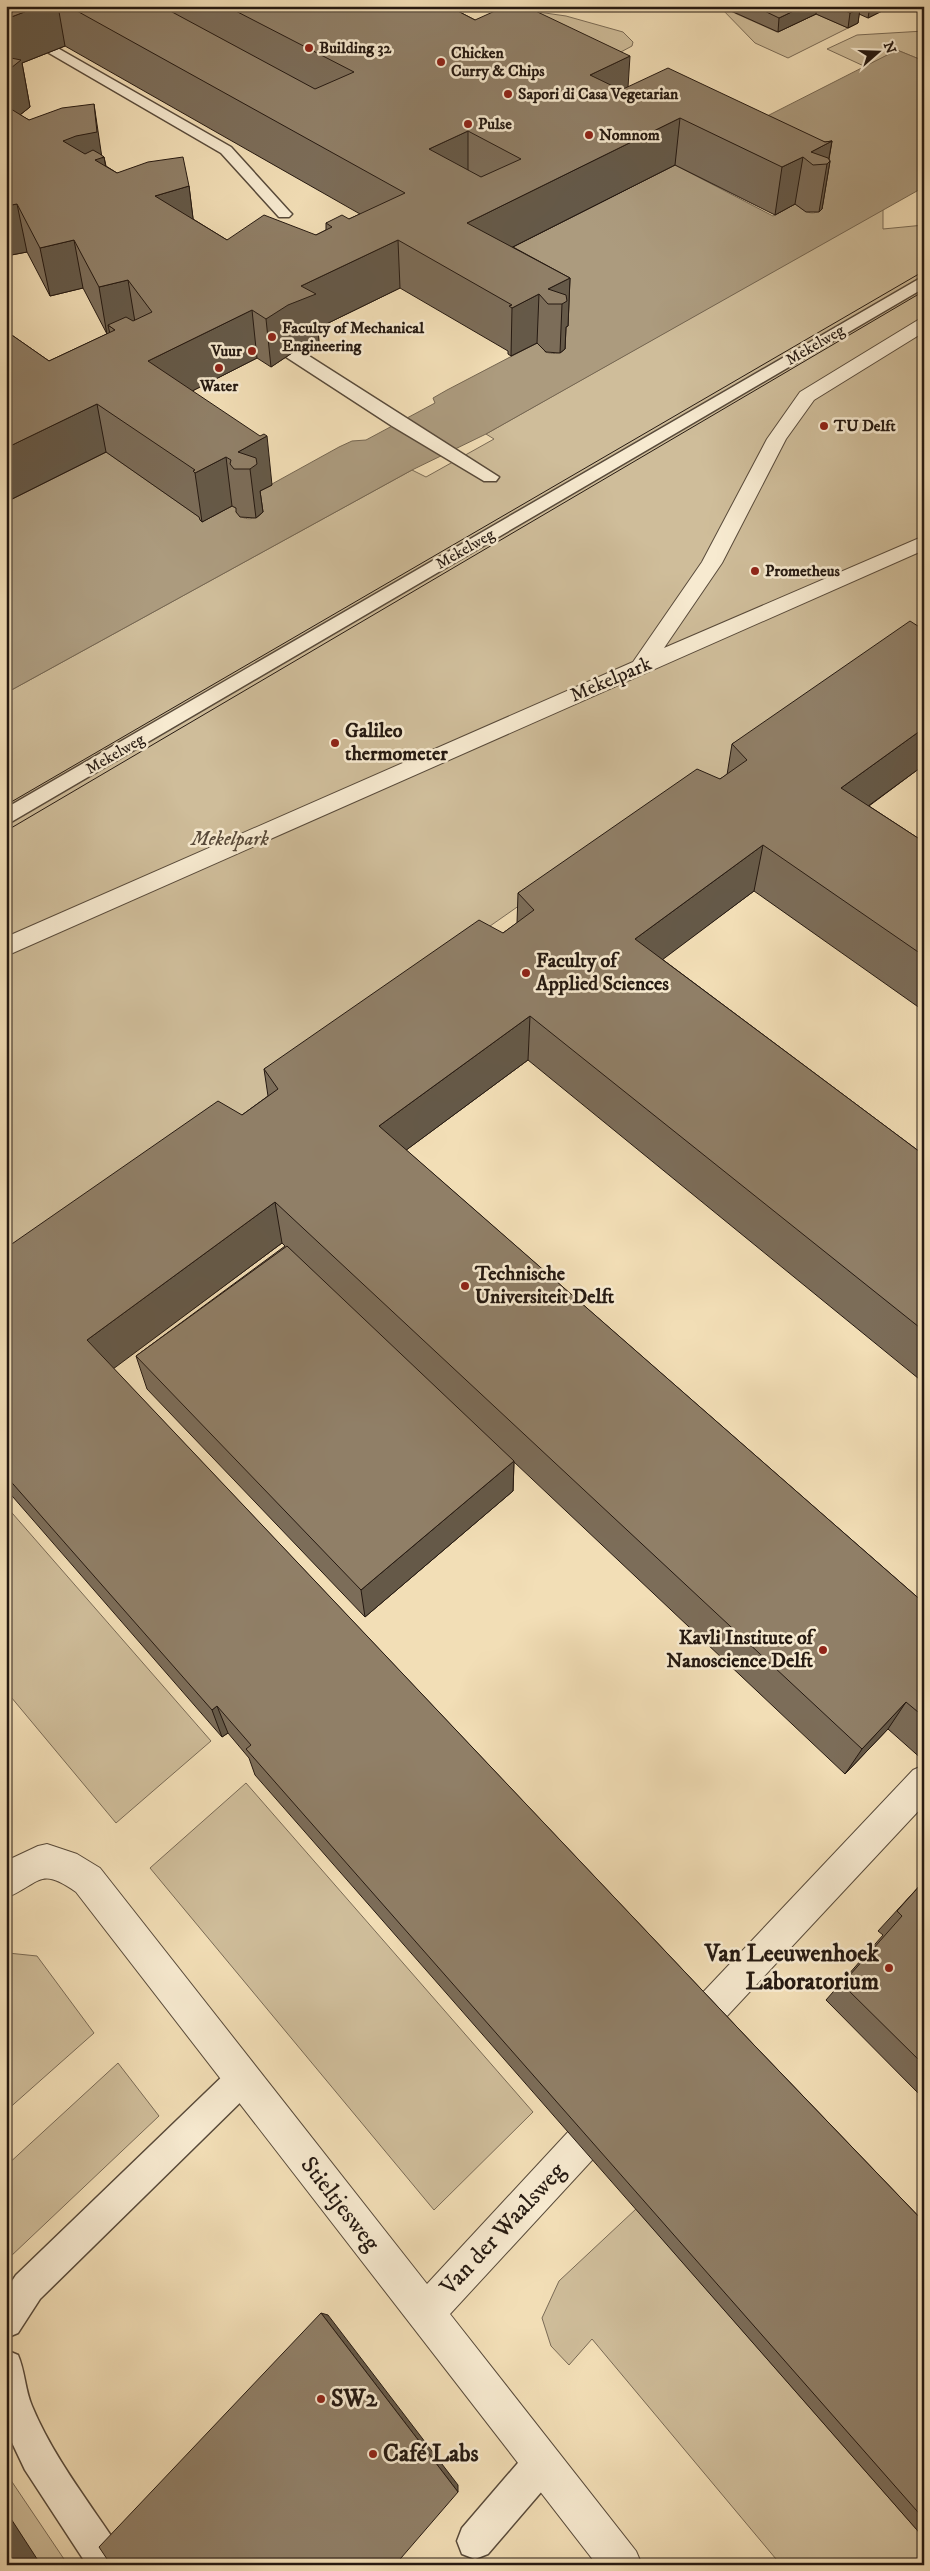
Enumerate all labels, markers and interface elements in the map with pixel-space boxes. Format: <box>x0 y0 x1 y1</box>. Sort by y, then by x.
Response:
north arrow <box>852 28 902 78</box>
place label: Building 32 <box>319 38 392 58</box>
text: N <box>879 39 900 57</box>
marker: Building 32 <box>303 42 315 54</box>
place label: Chicken Curry & Chips <box>451 43 545 81</box>
marker: Chicken Curry & Chips <box>435 56 447 68</box>
place label: Sapori di Casa Vegetarian <box>518 84 679 104</box>
marker: Sapori di Casa Vegetarian <box>502 88 514 100</box>
place label: Pulse <box>478 114 512 134</box>
marker: Pulse <box>462 118 474 130</box>
place label: Nomnom <box>599 125 660 145</box>
marker: Nomnom <box>583 129 595 141</box>
place label: Faculty of Mechanical Engineering <box>282 318 425 356</box>
street label: Mekelweg <box>782 320 848 370</box>
marker: Faculty of Mechanical Engineering <box>266 331 278 343</box>
place label: Vuur <box>210 341 243 361</box>
marker: Vuur <box>246 345 258 357</box>
marker: Water <box>213 362 225 374</box>
place label: Water <box>199 376 239 396</box>
place label: TU Delft <box>833 416 896 436</box>
marker: TU Delft <box>818 420 830 432</box>
street label: Mekelweg <box>432 524 498 574</box>
place label: Prometheus <box>765 561 840 581</box>
marker: Prometheus <box>749 565 761 577</box>
street label: Mekelpark <box>566 652 656 708</box>
place label: Galileo thermometer <box>345 719 448 767</box>
street label: Mekelweg <box>82 729 148 779</box>
marker: Galileo thermometer <box>329 737 341 749</box>
park label: Mekelpark <box>189 827 269 852</box>
place label: Faculty of Applied Sciences <box>535 949 669 997</box>
marker: Faculty of Applied Sciences <box>520 967 532 979</box>
place label: Technische Universiteit Delft <box>474 1262 615 1310</box>
marker: Technische Universiteit Delft <box>459 1280 471 1292</box>
place label: Kavli Institute of Nanoscience Delft <box>666 1626 817 1674</box>
marker: Kavli Institute of Nanoscience Delft <box>817 1644 829 1656</box>
place label: Van Leeuwenhoek Laboratorium <box>704 1939 880 1997</box>
marker: Van Leeuwenhoek Laboratorium <box>883 1962 895 1974</box>
street label: Stieltjesweg <box>294 2151 386 2258</box>
street label: Van der Waalsweg <box>433 2156 572 2302</box>
place label: SW2 <box>331 2384 379 2414</box>
marker: SW2 <box>315 2393 327 2405</box>
place label: Café Labs <box>383 2439 479 2469</box>
marker: Café Labs <box>367 2448 379 2460</box>

